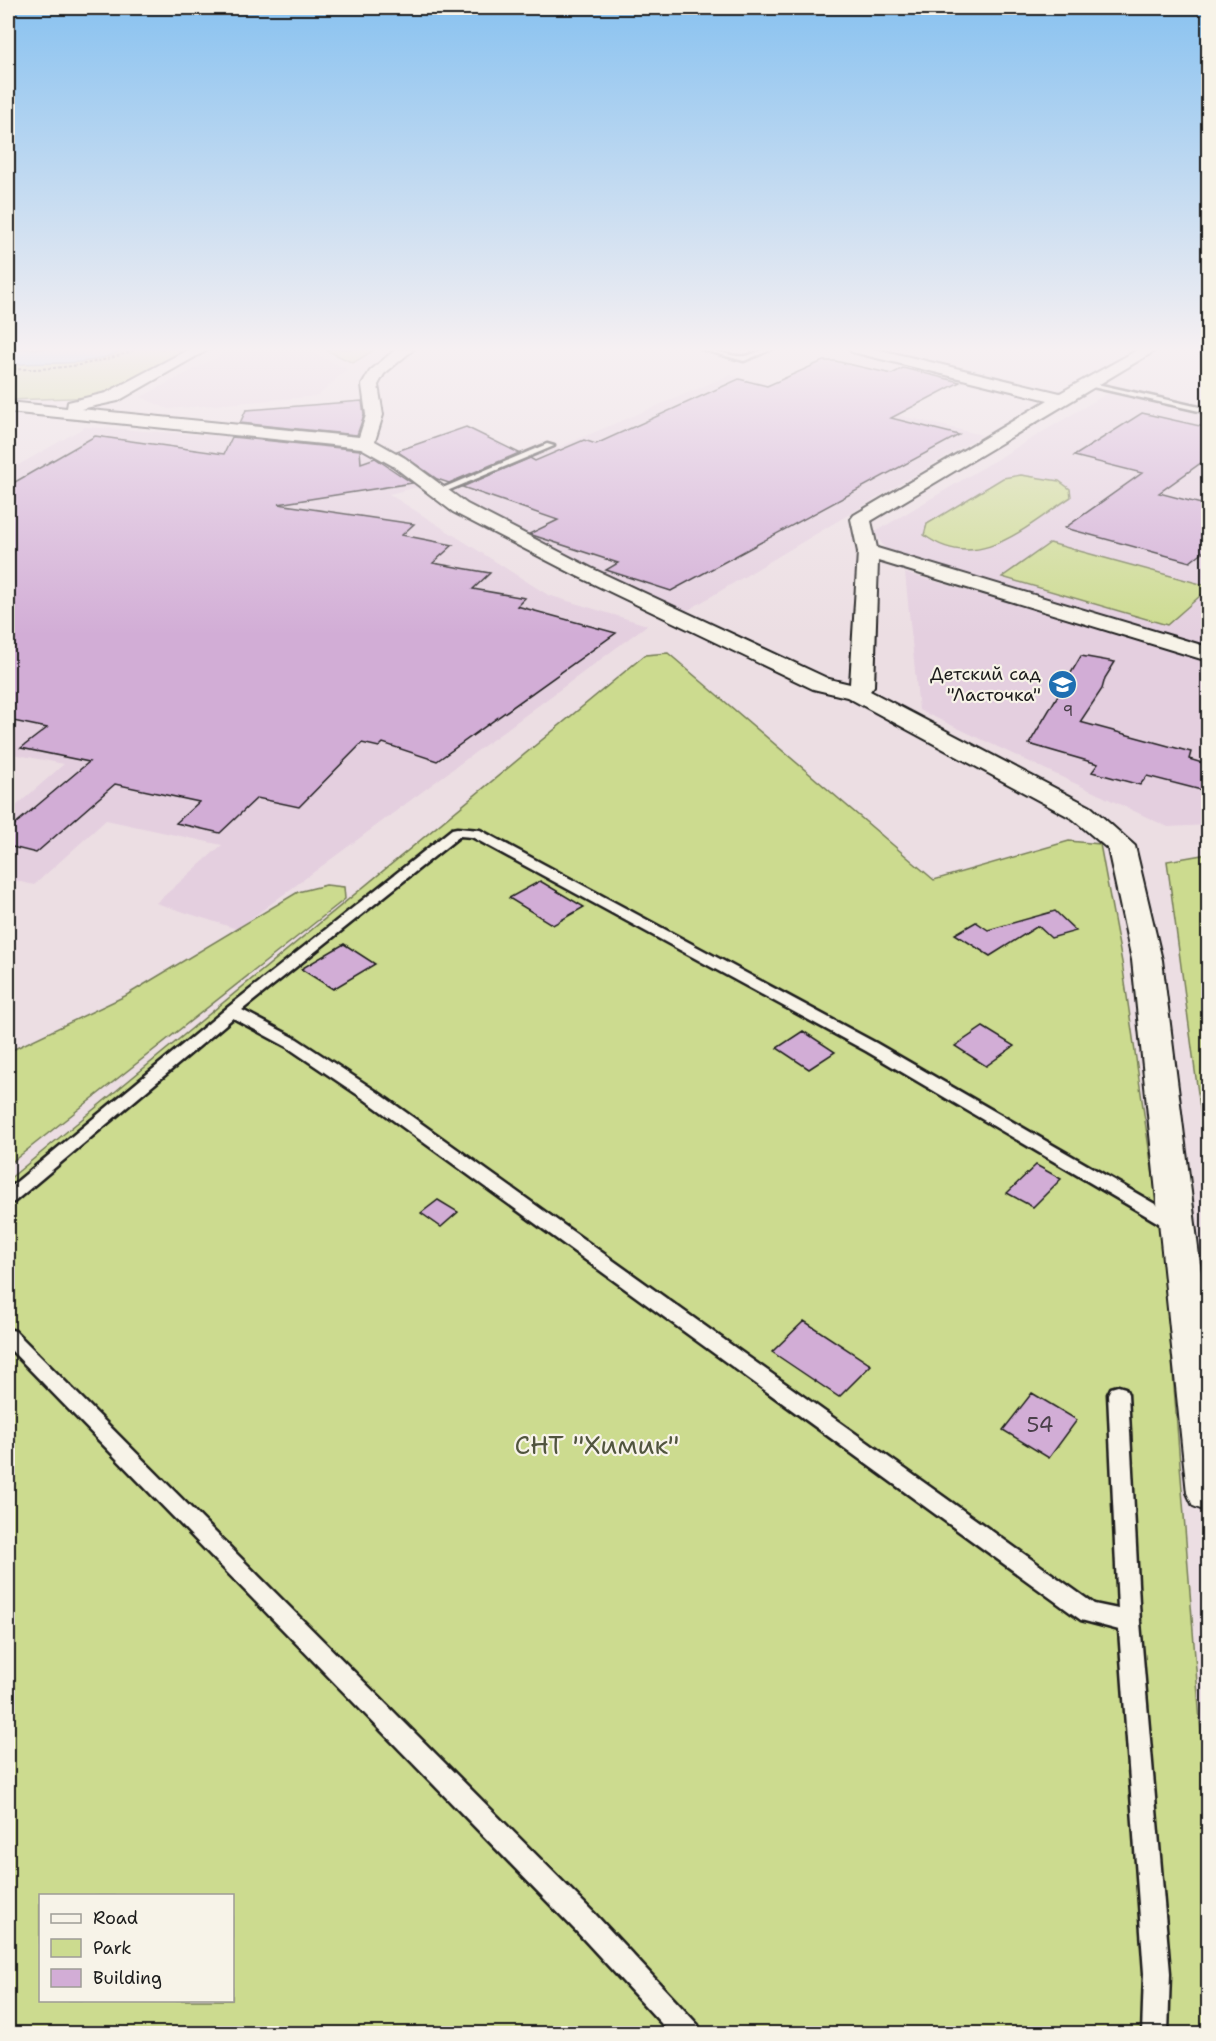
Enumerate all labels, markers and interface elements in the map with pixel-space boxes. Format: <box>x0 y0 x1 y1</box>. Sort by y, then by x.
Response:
place label: Детский сад "Ласточка" <box>930 662 1042 707</box>
school or university icon: Детский сад "Ласточка" <box>1046 668 1078 700</box>
house number: 9 <box>1063 701 1073 721</box>
house number: 54 <box>1026 1411 1054 1439</box>
park label: СНТ "Химик" <box>515 1427 679 1462</box>
legend <box>39 1894 234 2002</box>
text: Road <box>93 1906 138 1930</box>
text: Park <box>93 1936 132 1960</box>
text: Building <box>93 1966 162 1990</box>

